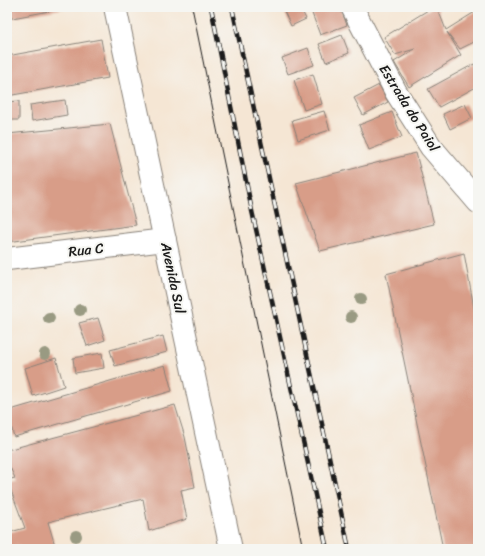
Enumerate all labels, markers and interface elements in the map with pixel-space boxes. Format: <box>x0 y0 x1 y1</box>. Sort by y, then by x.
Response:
street label: Estrada do Paiol <box>372 59 446 158</box>
street label: Rua C <box>67 235 105 265</box>
street label: Avenida Sul <box>153 239 193 317</box>

